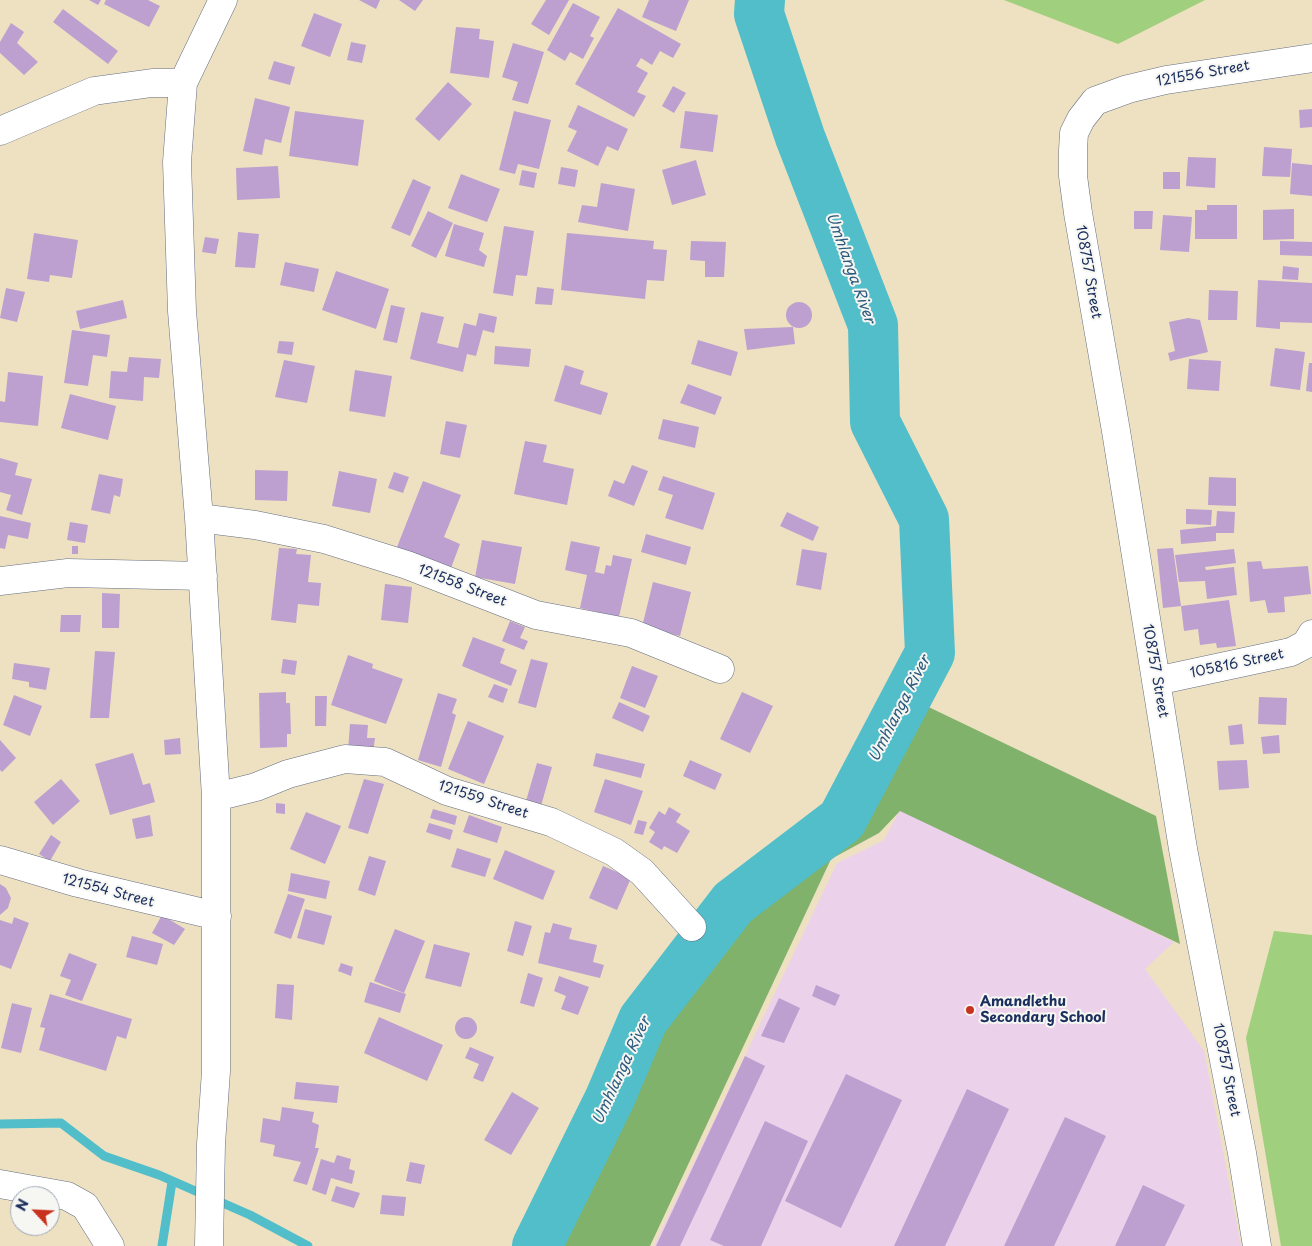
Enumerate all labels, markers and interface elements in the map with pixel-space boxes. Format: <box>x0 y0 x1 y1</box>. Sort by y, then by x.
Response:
street label: 121556 Street <box>1155 58 1251 90</box>
water label: Umhlanga River <box>822 210 878 326</box>
street label: 108757 Street <box>1071 224 1105 320</box>
street label: 121558 Street <box>415 561 509 611</box>
street label: 108757 Street <box>1138 623 1172 719</box>
street label: 105816 Street <box>1189 646 1285 682</box>
water label: Umhlanga River <box>866 653 934 765</box>
street label: 121559 Street <box>436 778 530 822</box>
street label: 121554 Street <box>60 871 156 911</box>
place label: Amandlethu Secondary School <box>980 994 1106 1026</box>
marker: Amandlethu Secondary School <box>964 1004 976 1016</box>
water label: Umhlanga River <box>589 1014 655 1128</box>
street label: 108757 Street <box>1209 1022 1243 1118</box>
north arrow <box>10 1186 60 1236</box>
text: N <box>10 1195 34 1214</box>

